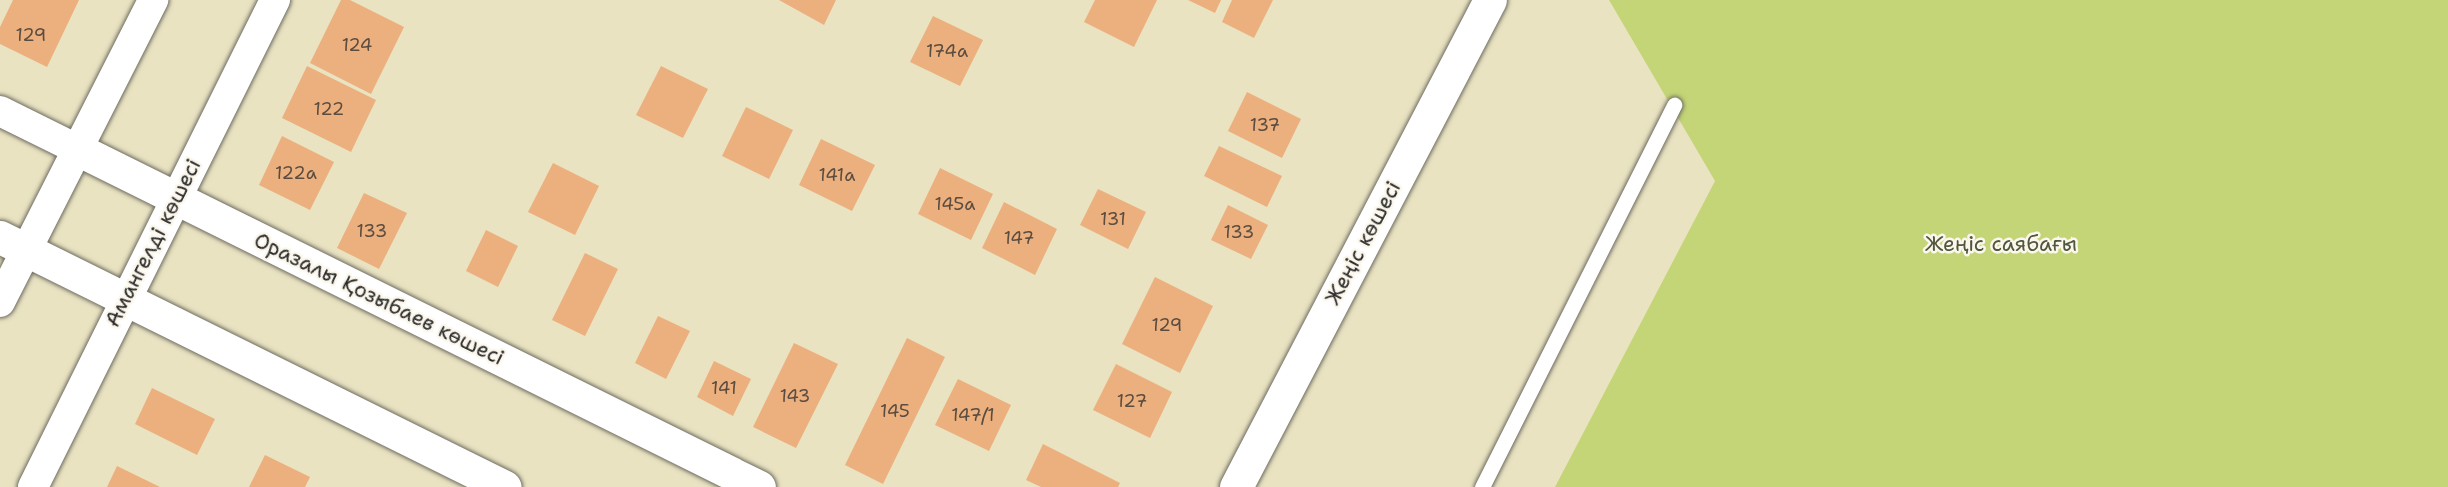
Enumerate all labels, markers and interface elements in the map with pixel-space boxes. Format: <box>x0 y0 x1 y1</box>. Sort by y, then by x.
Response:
house number: 129 <box>16 24 46 46</box>
house number: 124 <box>342 34 372 56</box>
house number: 174а <box>926 40 968 62</box>
house number: 122 <box>314 98 344 120</box>
house number: 137 <box>1250 114 1280 136</box>
street label: Амангелді көшесі <box>100 155 206 331</box>
house number: 122а <box>275 162 317 184</box>
house number: 141а <box>818 164 856 186</box>
street label: Жеңіс көшесі <box>1320 177 1406 309</box>
house number: 145а <box>934 193 976 215</box>
house number: 131 <box>1100 208 1126 230</box>
house number: 133 <box>357 220 387 242</box>
house number: 133 <box>1224 221 1254 243</box>
street label: Оразалы Қозыбаев көшесі <box>250 227 508 371</box>
house number: 147 <box>1004 227 1034 249</box>
park label: Жеңіс саябағы <box>1925 231 2077 257</box>
house number: 129 <box>1152 314 1182 336</box>
house number: 141 <box>711 377 737 399</box>
house number: 143 <box>780 385 810 407</box>
house number: 127 <box>1117 390 1147 412</box>
house number: 145 <box>880 400 910 422</box>
house number: 147/1 <box>951 404 995 426</box>

